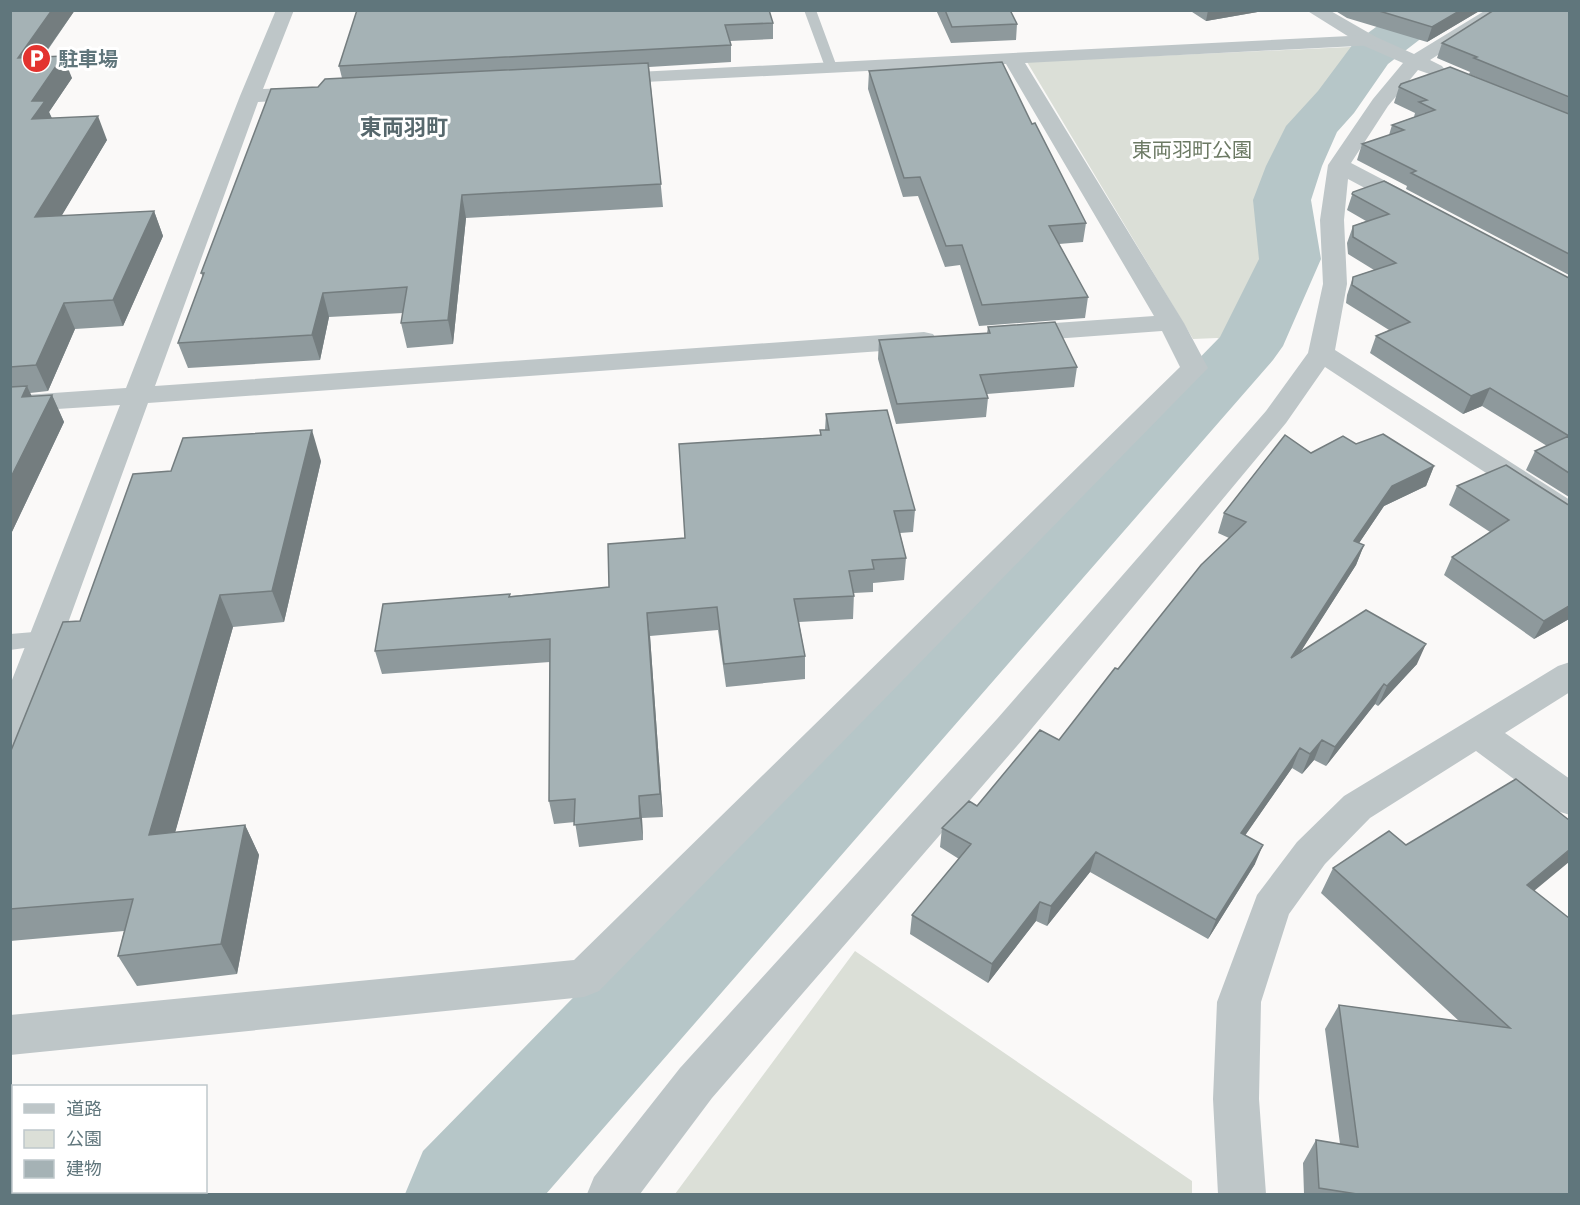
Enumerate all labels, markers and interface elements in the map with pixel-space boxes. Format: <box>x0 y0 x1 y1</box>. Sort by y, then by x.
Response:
parking icon: 駐車場 <box>21 43 53 75</box>
place label: 駐車場 <box>58 45 118 74</box>
district label: 東両羽町 <box>360 111 448 143</box>
park label: 東両羽町公園 <box>1132 136 1252 165</box>
legend <box>12 1085 207 1193</box>
text: 道路 <box>66 1096 102 1122</box>
text: 公園 <box>66 1126 102 1152</box>
text: 建物 <box>66 1156 102 1182</box>

